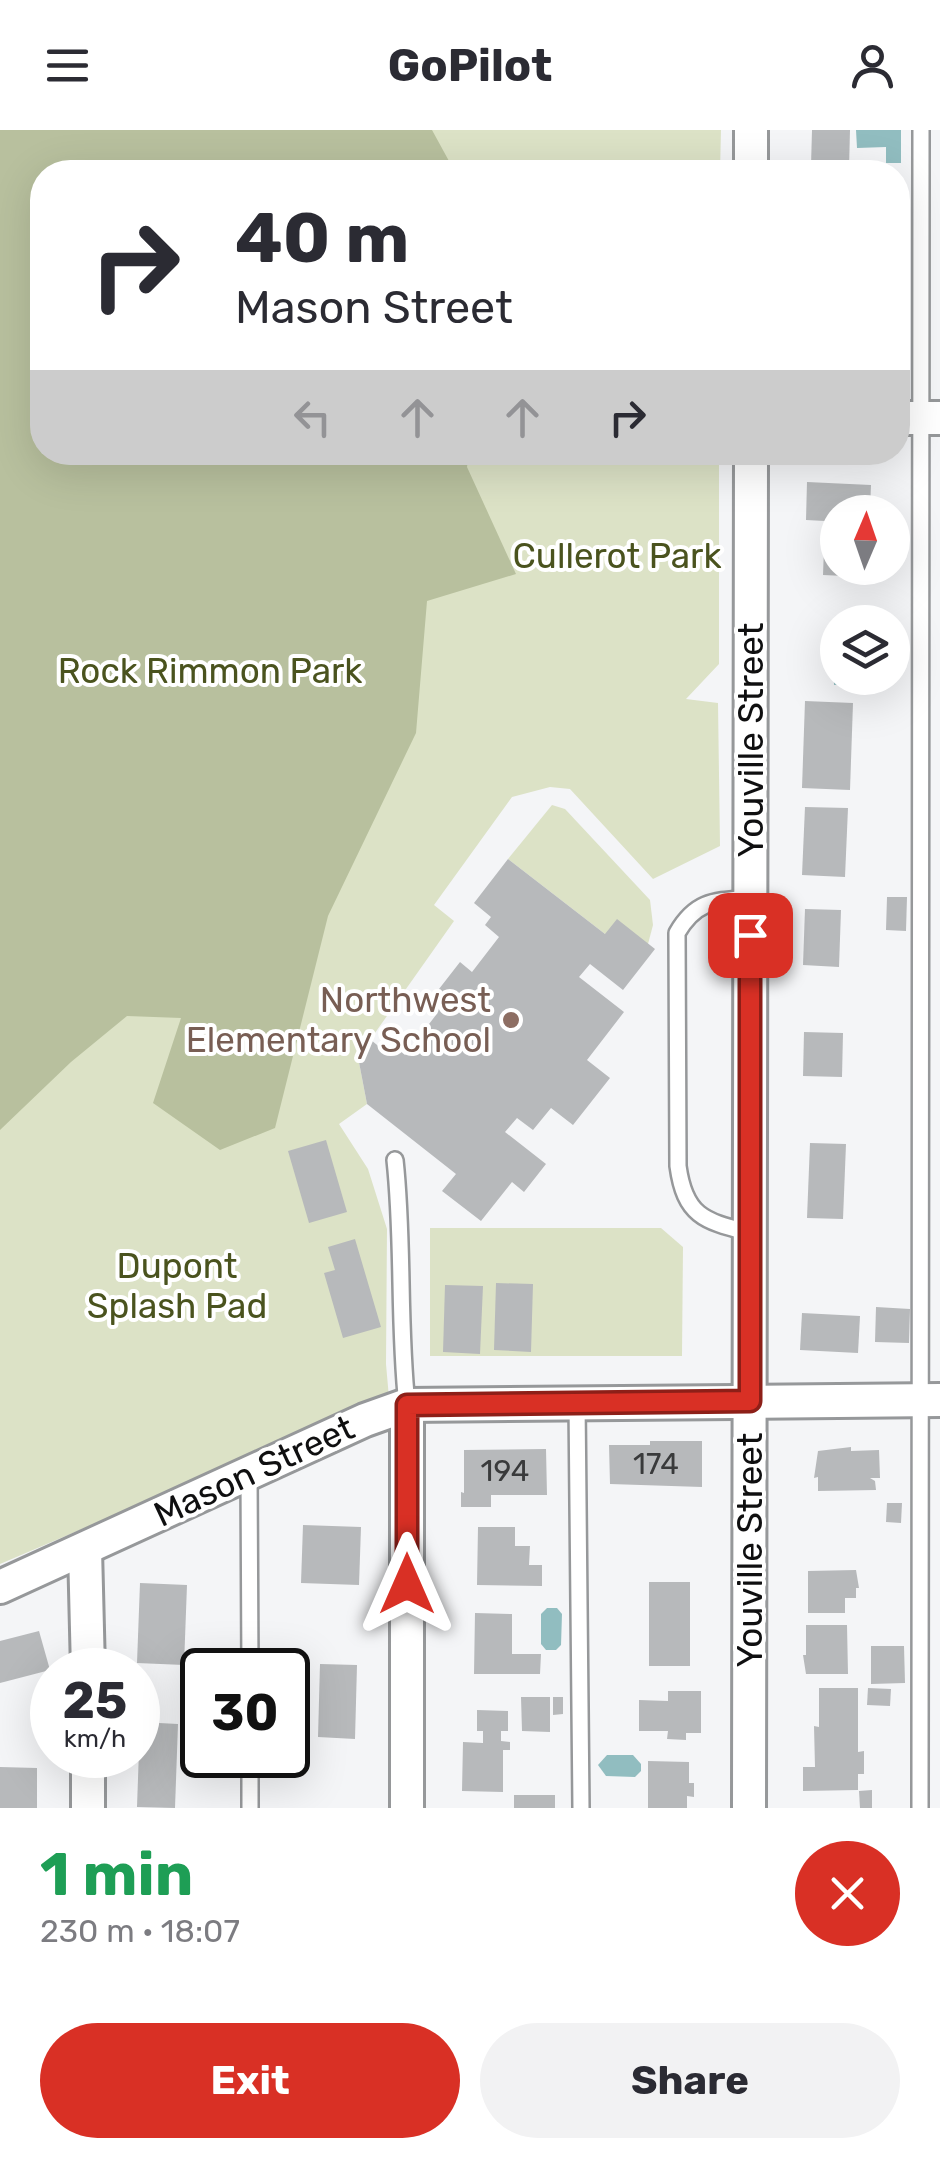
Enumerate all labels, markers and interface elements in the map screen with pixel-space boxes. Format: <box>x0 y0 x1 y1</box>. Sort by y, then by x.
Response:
icon: menu <box>40 38 95 93</box>
icon: person <box>845 38 900 93</box>
text: GoPilot <box>388 39 552 92</box>
text: 40 m <box>235 197 409 280</box>
icon: right <box>70 200 200 330</box>
text: Mason Street <box>235 281 513 334</box>
icon: left <box>285 390 340 445</box>
icon: ahead <box>390 390 445 445</box>
icon: ahead <box>495 390 550 445</box>
icon: right <box>600 390 655 445</box>
north arrow <box>820 495 910 585</box>
map controls <box>820 495 910 695</box>
park label: Cullerot Park <box>513 535 721 577</box>
button: layers <box>820 605 910 695</box>
street label: Youville Street <box>730 622 772 858</box>
park label: Rock Rimmon Park <box>58 650 362 692</box>
pin <box>708 893 793 978</box>
icon: arrive <box>723 908 778 963</box>
place label: Northwest Elementary School <box>186 979 491 1061</box>
marker: Northwest Elementary School <box>500 1009 522 1031</box>
park label: Dupont Splash Pad <box>87 1245 267 1327</box>
street label: Mason Street <box>147 1406 361 1536</box>
street label: Youville Street <box>729 1432 771 1668</box>
house number: 174 <box>633 1446 679 1482</box>
house number: 194 <box>481 1453 529 1489</box>
position arrow <box>355 1532 459 1636</box>
speed limit sign: 30 <box>180 1648 310 1778</box>
text: 25 <box>63 1671 127 1731</box>
text: km/h <box>64 1724 126 1753</box>
text: 1 min <box>40 1839 193 1910</box>
button: close <box>795 1841 900 1946</box>
text: 230 m · 18:07 <box>40 1912 240 1950</box>
button: Exit <box>40 2023 460 2138</box>
button: Share <box>480 2023 900 2138</box>

